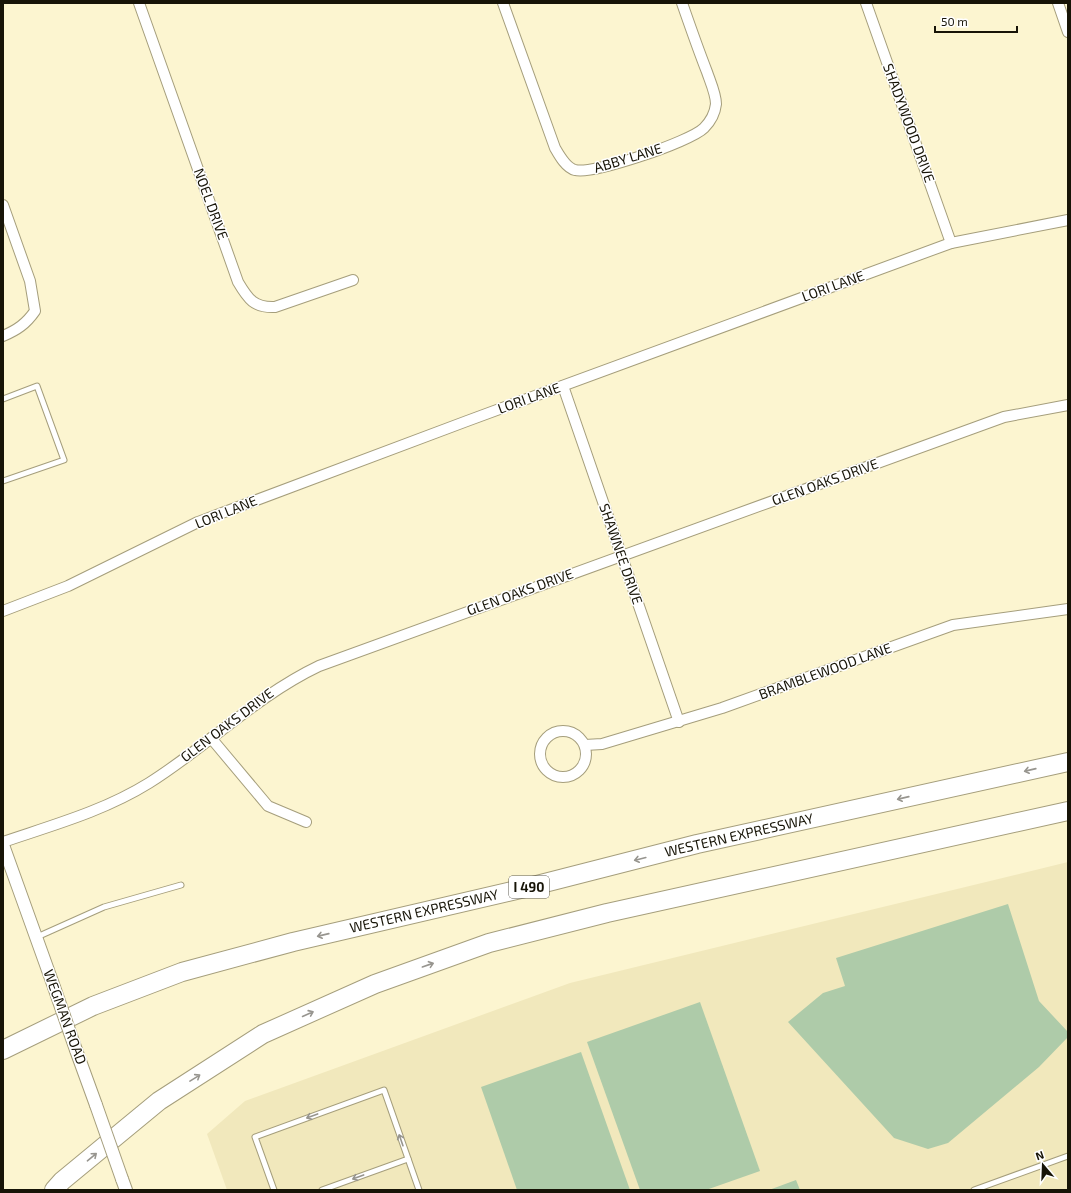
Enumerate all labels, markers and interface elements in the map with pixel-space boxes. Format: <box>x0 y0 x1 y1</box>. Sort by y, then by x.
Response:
scale bar <box>935 8 1017 34</box>
text: 50 m <box>941 14 968 28</box>
street label: SHADYWOOD DRIVE <box>880 61 939 185</box>
street label: ABBY LANE <box>592 139 664 176</box>
street label: NOEL DRIVE <box>191 166 232 242</box>
street label: LORI LANE <box>799 266 867 305</box>
street label: LORI LANE <box>495 378 563 417</box>
street label: GLEN OAKS DRIVE <box>769 454 881 509</box>
street label: LORI LANE <box>192 491 259 532</box>
street label: SHAWNEE DRIVE <box>596 501 647 607</box>
street label: GLEN OAKS DRIVE <box>464 564 576 619</box>
street label: BRAMBLEWOOD LANE <box>756 639 894 702</box>
street label: GLEN OAKS DRIVE <box>177 684 277 765</box>
one-way arrow <box>1024 767 1037 775</box>
one-way arrow <box>897 795 910 803</box>
street label: WESTERN EXPRESSWAY <box>663 809 815 860</box>
one-way arrow <box>634 855 647 863</box>
road number: I 490 <box>509 876 549 898</box>
street label: WESTERN EXPRESSWAY <box>348 885 500 936</box>
one-way arrow <box>317 931 330 939</box>
one-way arrow <box>422 961 435 968</box>
street label: WEGMAN ROAD <box>40 967 91 1067</box>
one-way arrow <box>302 1010 314 1017</box>
one-way arrow <box>189 1074 200 1082</box>
one-way arrow <box>306 1113 318 1121</box>
one-way arrow <box>397 1134 405 1146</box>
north arrow <box>1023 1145 1063 1185</box>
text: N <box>1034 1148 1046 1163</box>
one-way arrow <box>86 1152 97 1161</box>
one-way arrow <box>353 1174 365 1182</box>

